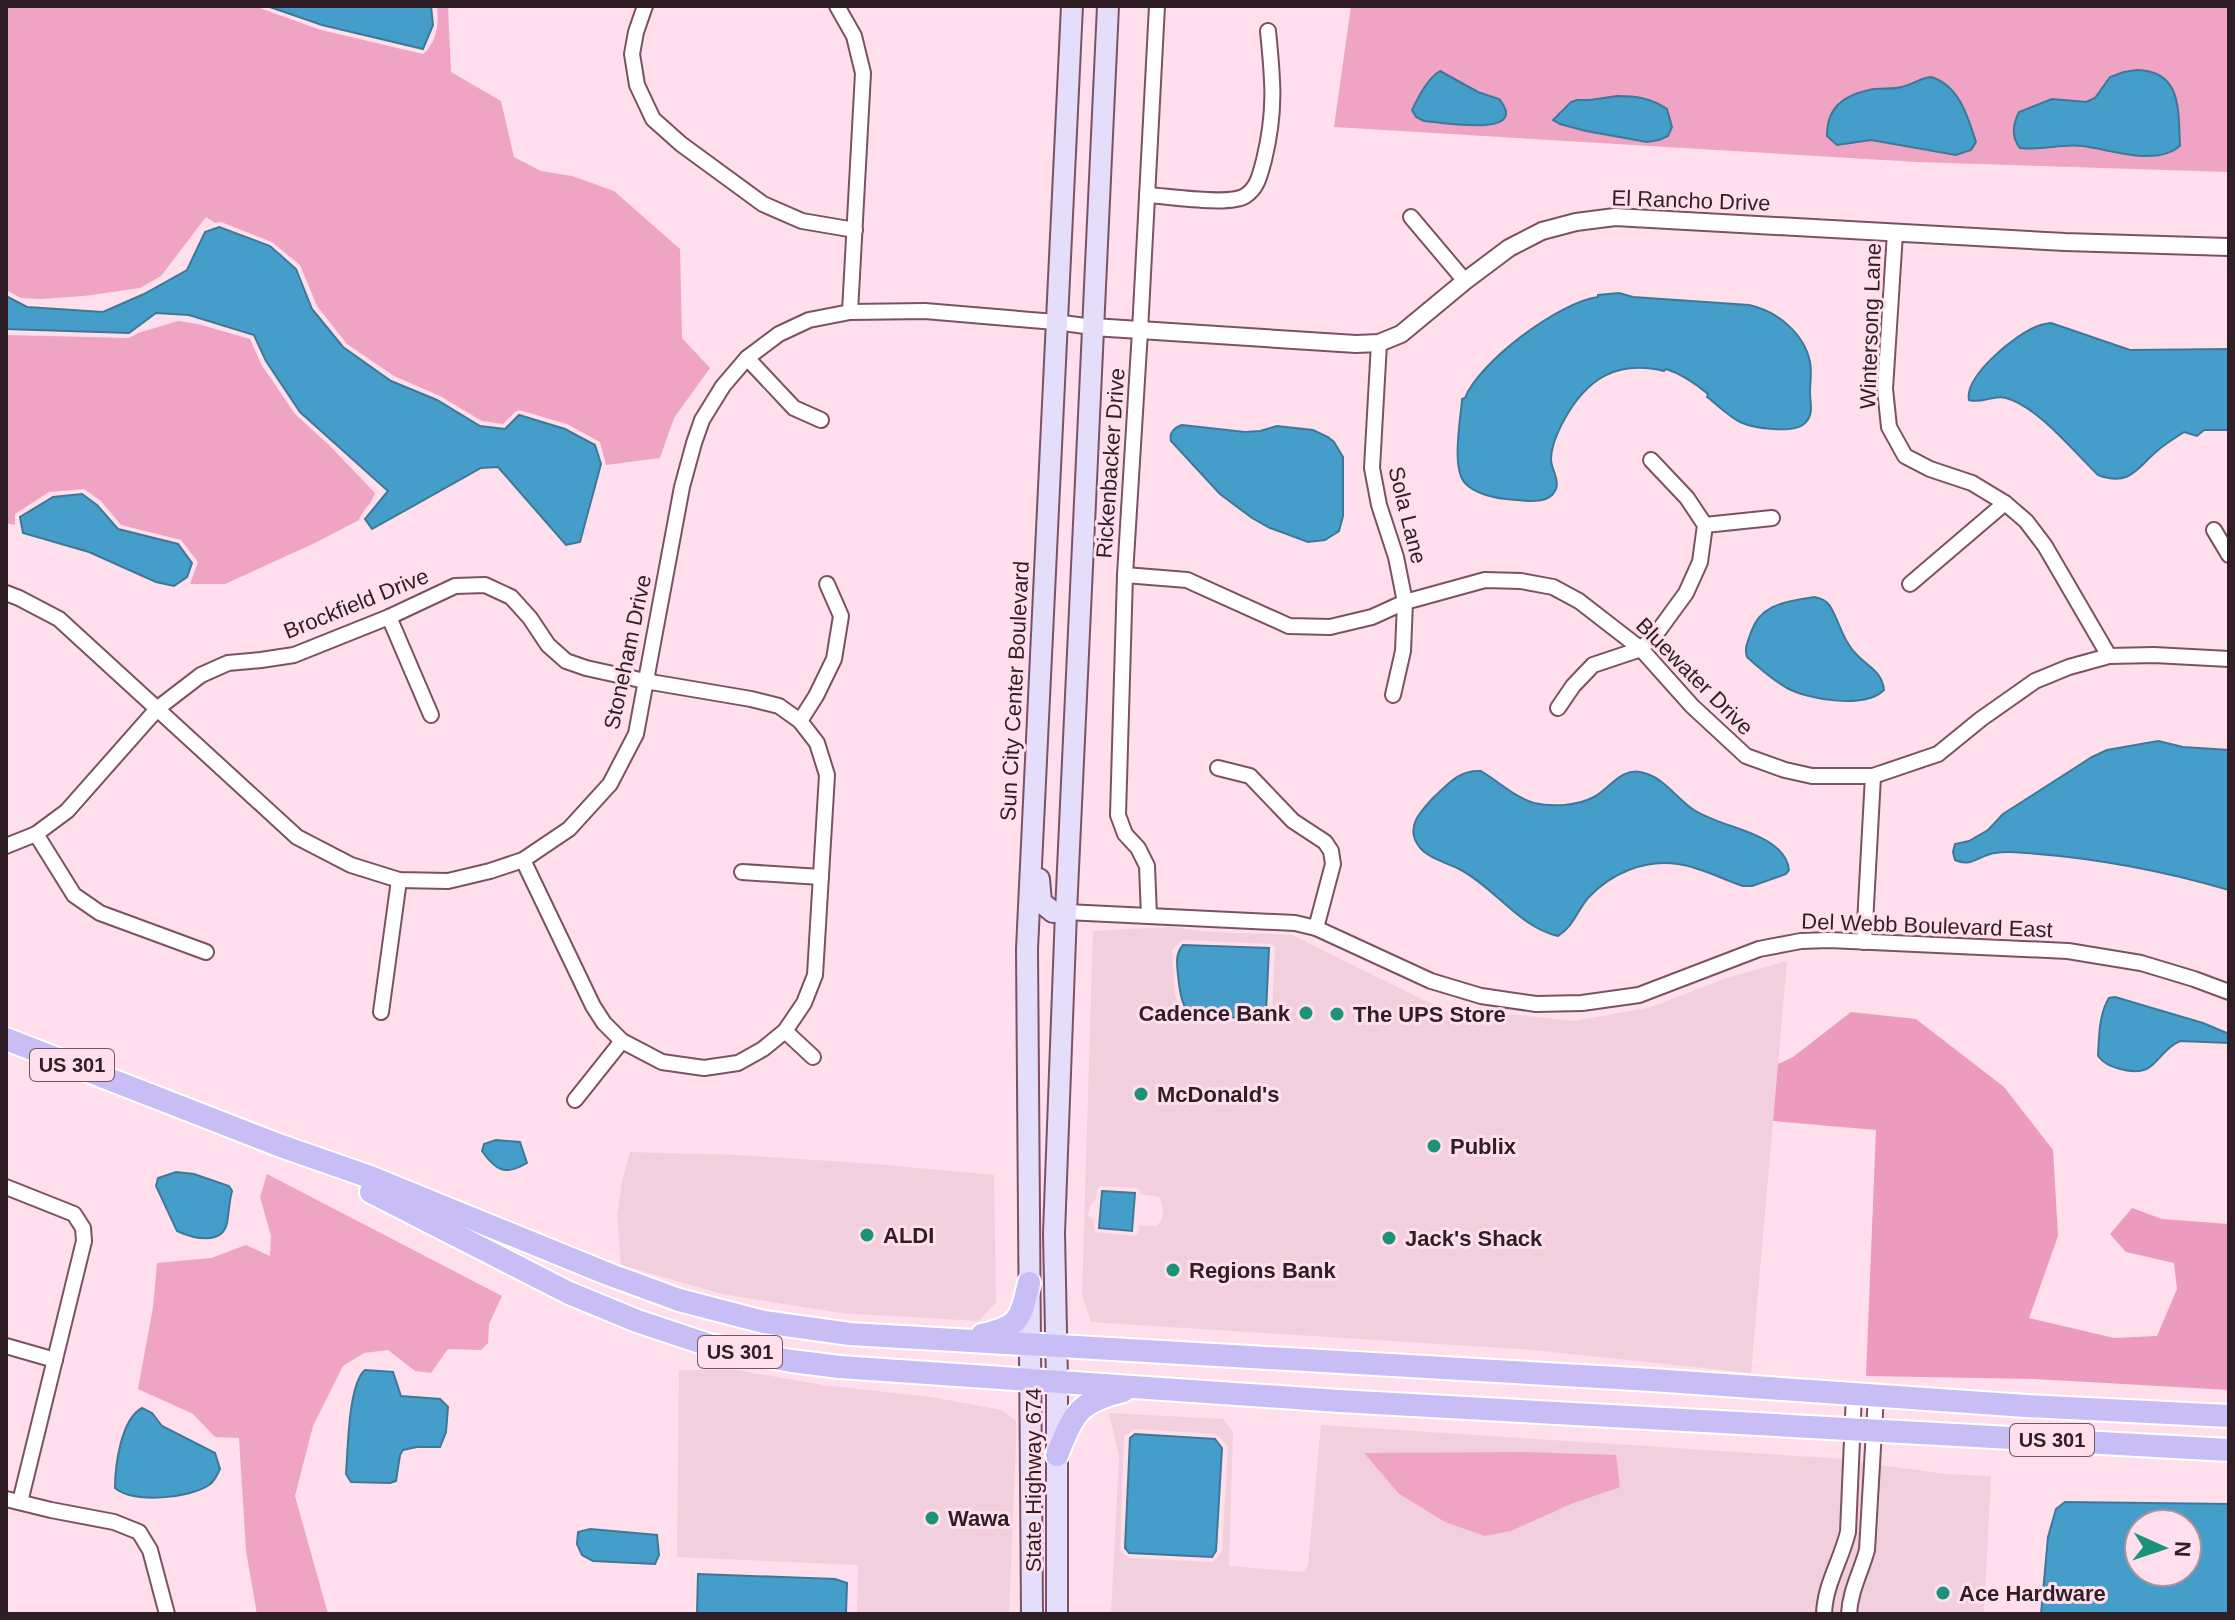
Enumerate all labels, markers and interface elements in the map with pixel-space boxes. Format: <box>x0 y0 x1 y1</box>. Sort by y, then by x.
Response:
street label: El Rancho Drive <box>1611 185 1771 216</box>
street label: Wintersong Lane <box>1855 242 1886 410</box>
street label: Rickenbacker Drive <box>1091 367 1130 559</box>
street label: Sola Lane <box>1383 464 1432 566</box>
street label: Sun City Center Boulevard <box>995 560 1034 822</box>
street label: Brockfield Drive <box>280 563 432 644</box>
street label: Stoneham Drive <box>599 572 656 732</box>
street label: Bluewater Drive <box>1631 613 1758 740</box>
street label: Del Webb Boulevard East <box>1801 909 2053 942</box>
place label: Cadence Bank <box>1138 1001 1291 1026</box>
place label: The UPS Store <box>1353 1002 1506 1027</box>
marker: Cadence Bank <box>1297 1004 1315 1022</box>
marker: The UPS Store <box>1328 1005 1346 1023</box>
road number: US 301 <box>30 1049 114 1081</box>
place label: McDonald's <box>1157 1082 1280 1107</box>
marker: McDonald's <box>1132 1085 1150 1103</box>
place label: Publix <box>1450 1134 1517 1159</box>
marker: Publix <box>1425 1137 1443 1155</box>
place label: ALDI <box>883 1223 934 1248</box>
marker: ALDI <box>858 1226 876 1244</box>
place label: Jack's Shack <box>1405 1226 1543 1251</box>
marker: Jack's Shack <box>1380 1229 1398 1247</box>
place label: Regions Bank <box>1189 1258 1336 1283</box>
marker: Regions Bank <box>1164 1261 1182 1279</box>
road number: US 301 <box>698 1336 782 1368</box>
street label: State Highway 674 <box>1021 1388 1046 1572</box>
road number: US 301 <box>2010 1424 2094 1456</box>
place label: Wawa <box>948 1506 1010 1531</box>
north arrow <box>2123 1508 2203 1588</box>
marker: Wawa <box>923 1509 941 1527</box>
text: N <box>2170 1540 2195 1558</box>
place label: Ace Hardware <box>1959 1581 2106 1606</box>
marker: Ace Hardware <box>1934 1584 1952 1602</box>

